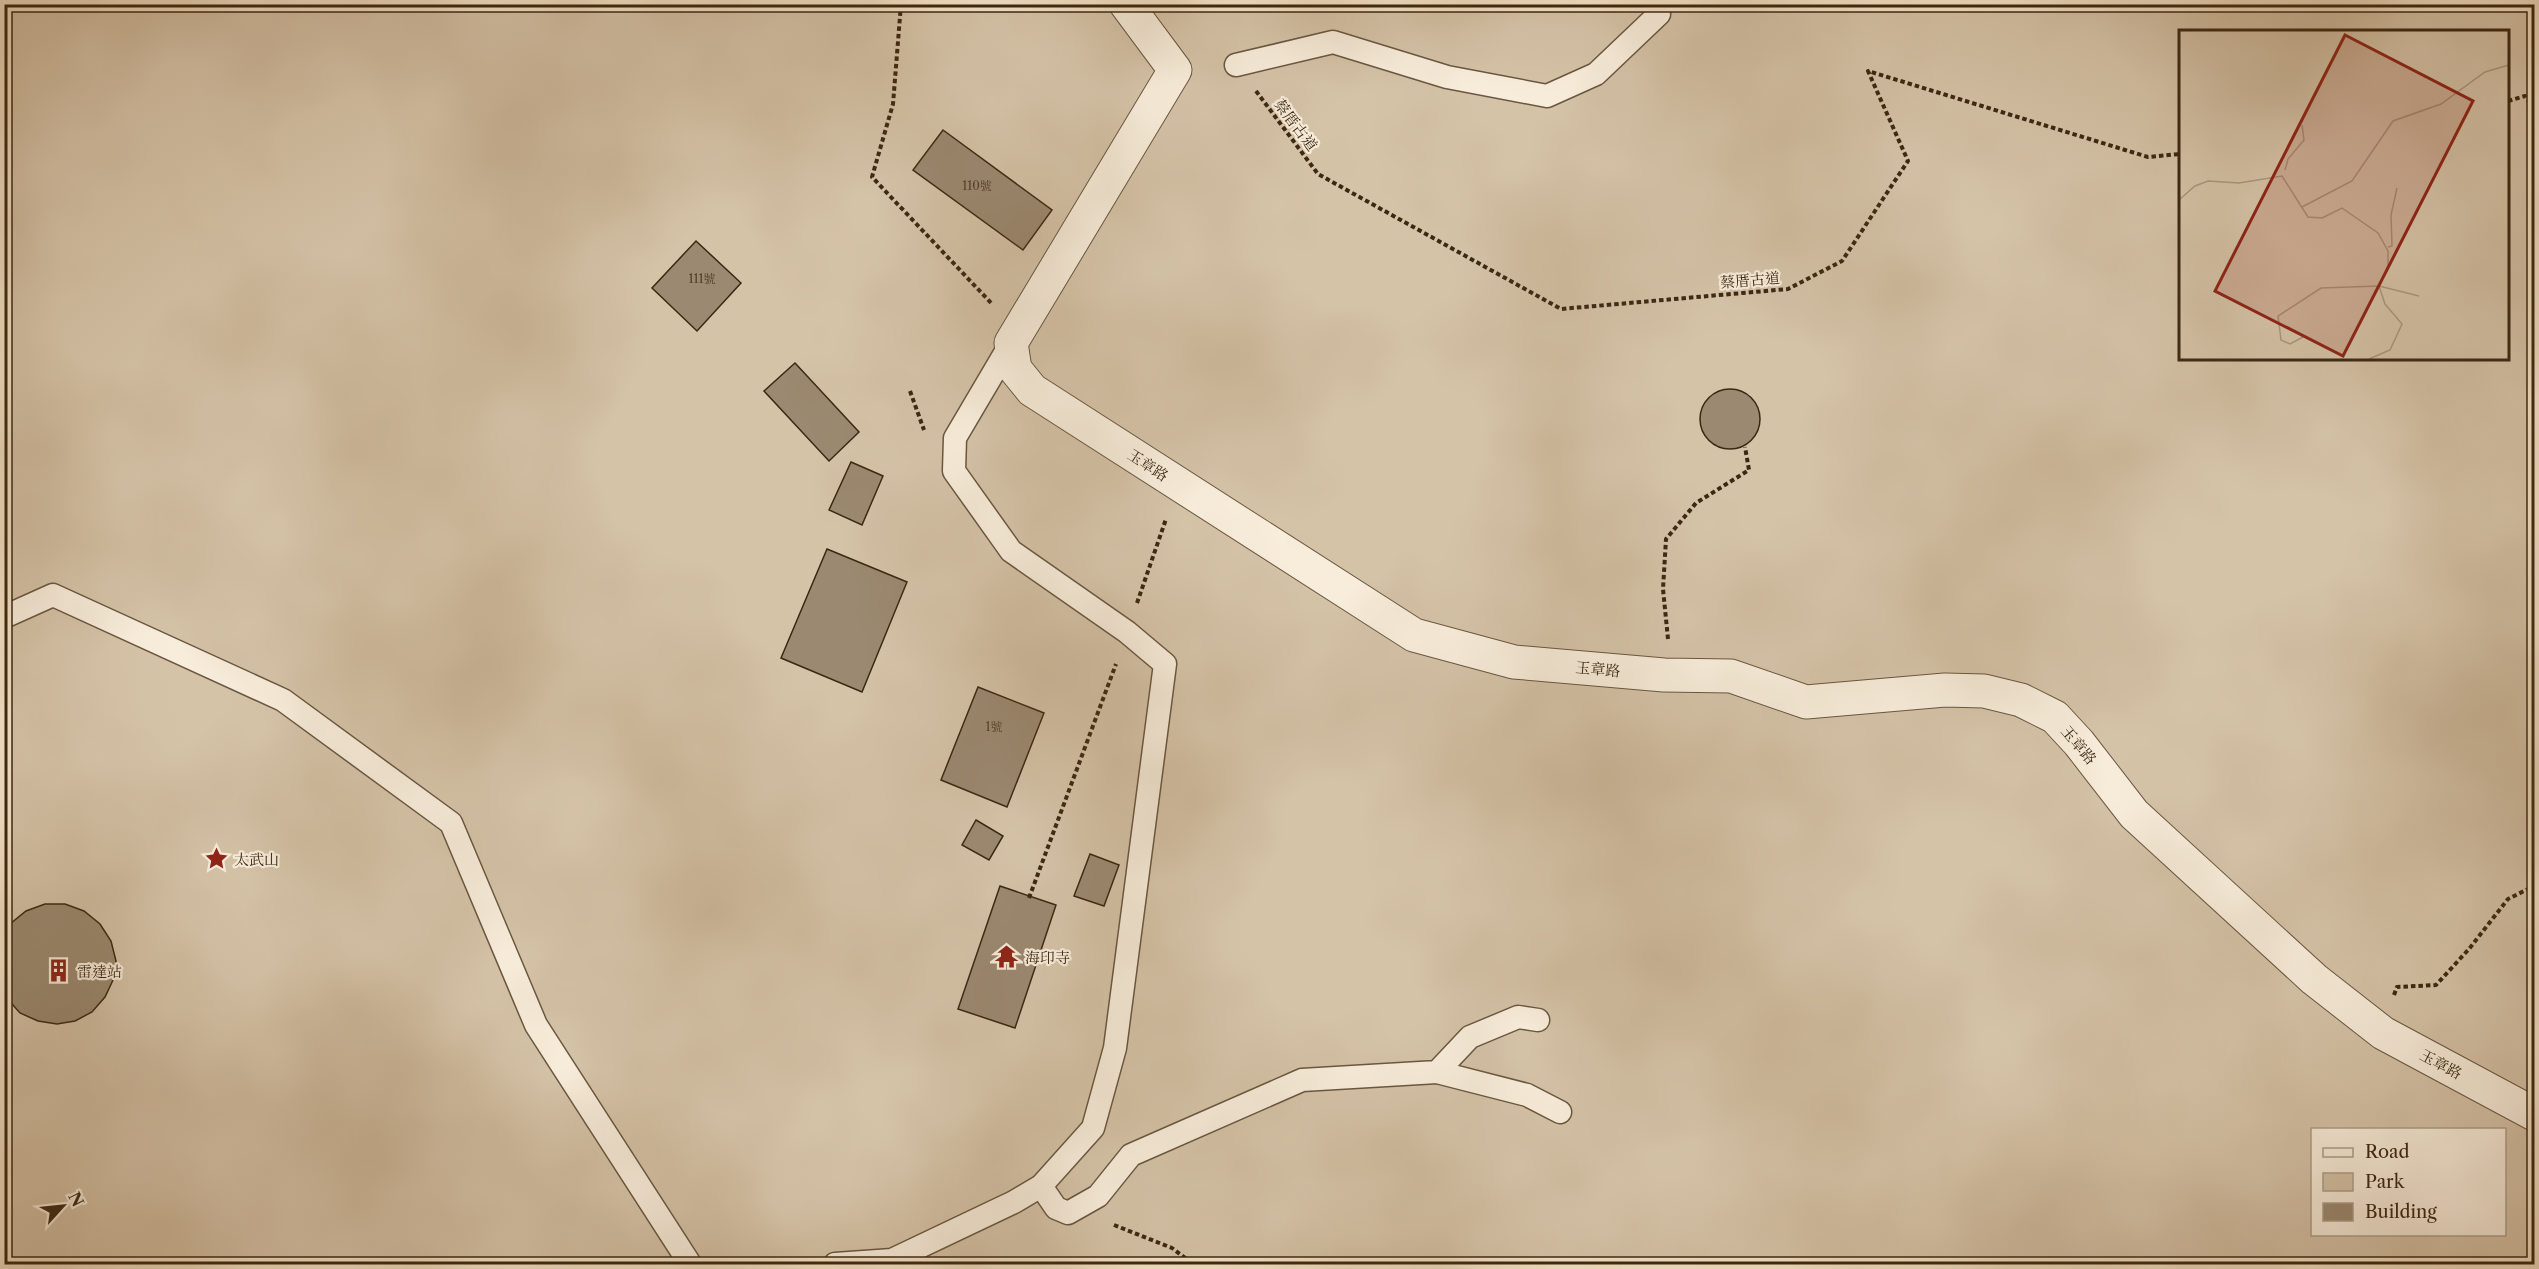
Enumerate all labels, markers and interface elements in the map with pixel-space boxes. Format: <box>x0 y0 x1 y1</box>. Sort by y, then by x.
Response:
inset map <box>2179 30 2509 360</box>
street label: 蔡厝古道 <box>1270 95 1322 155</box>
house number: 110號 <box>962 178 992 193</box>
street label: 蔡厝古道 <box>1719 268 1781 292</box>
house number: 111號 <box>688 271 716 286</box>
street label: 玉章路 <box>1124 445 1172 485</box>
street label: 玉章路 <box>1575 658 1621 680</box>
house number: 1號 <box>985 719 1003 734</box>
street label: 玉章路 <box>2057 722 2101 768</box>
place icon: 太武山 <box>203 846 229 872</box>
place label: 太武山 <box>234 850 279 869</box>
temple icon: 海印寺 <box>994 944 1020 970</box>
place label: 海印寺 <box>1025 948 1070 967</box>
building icon: 雷達站 <box>46 958 72 984</box>
place label: 雷達站 <box>77 962 122 981</box>
street label: 玉章路 <box>2417 1045 2465 1083</box>
legend <box>2311 1128 2506 1236</box>
text: Road <box>2365 1141 2410 1163</box>
text: Park <box>2365 1171 2406 1193</box>
north arrow <box>33 1176 93 1236</box>
text: N <box>64 1188 88 1210</box>
text: Building <box>2365 1201 2437 1223</box>

